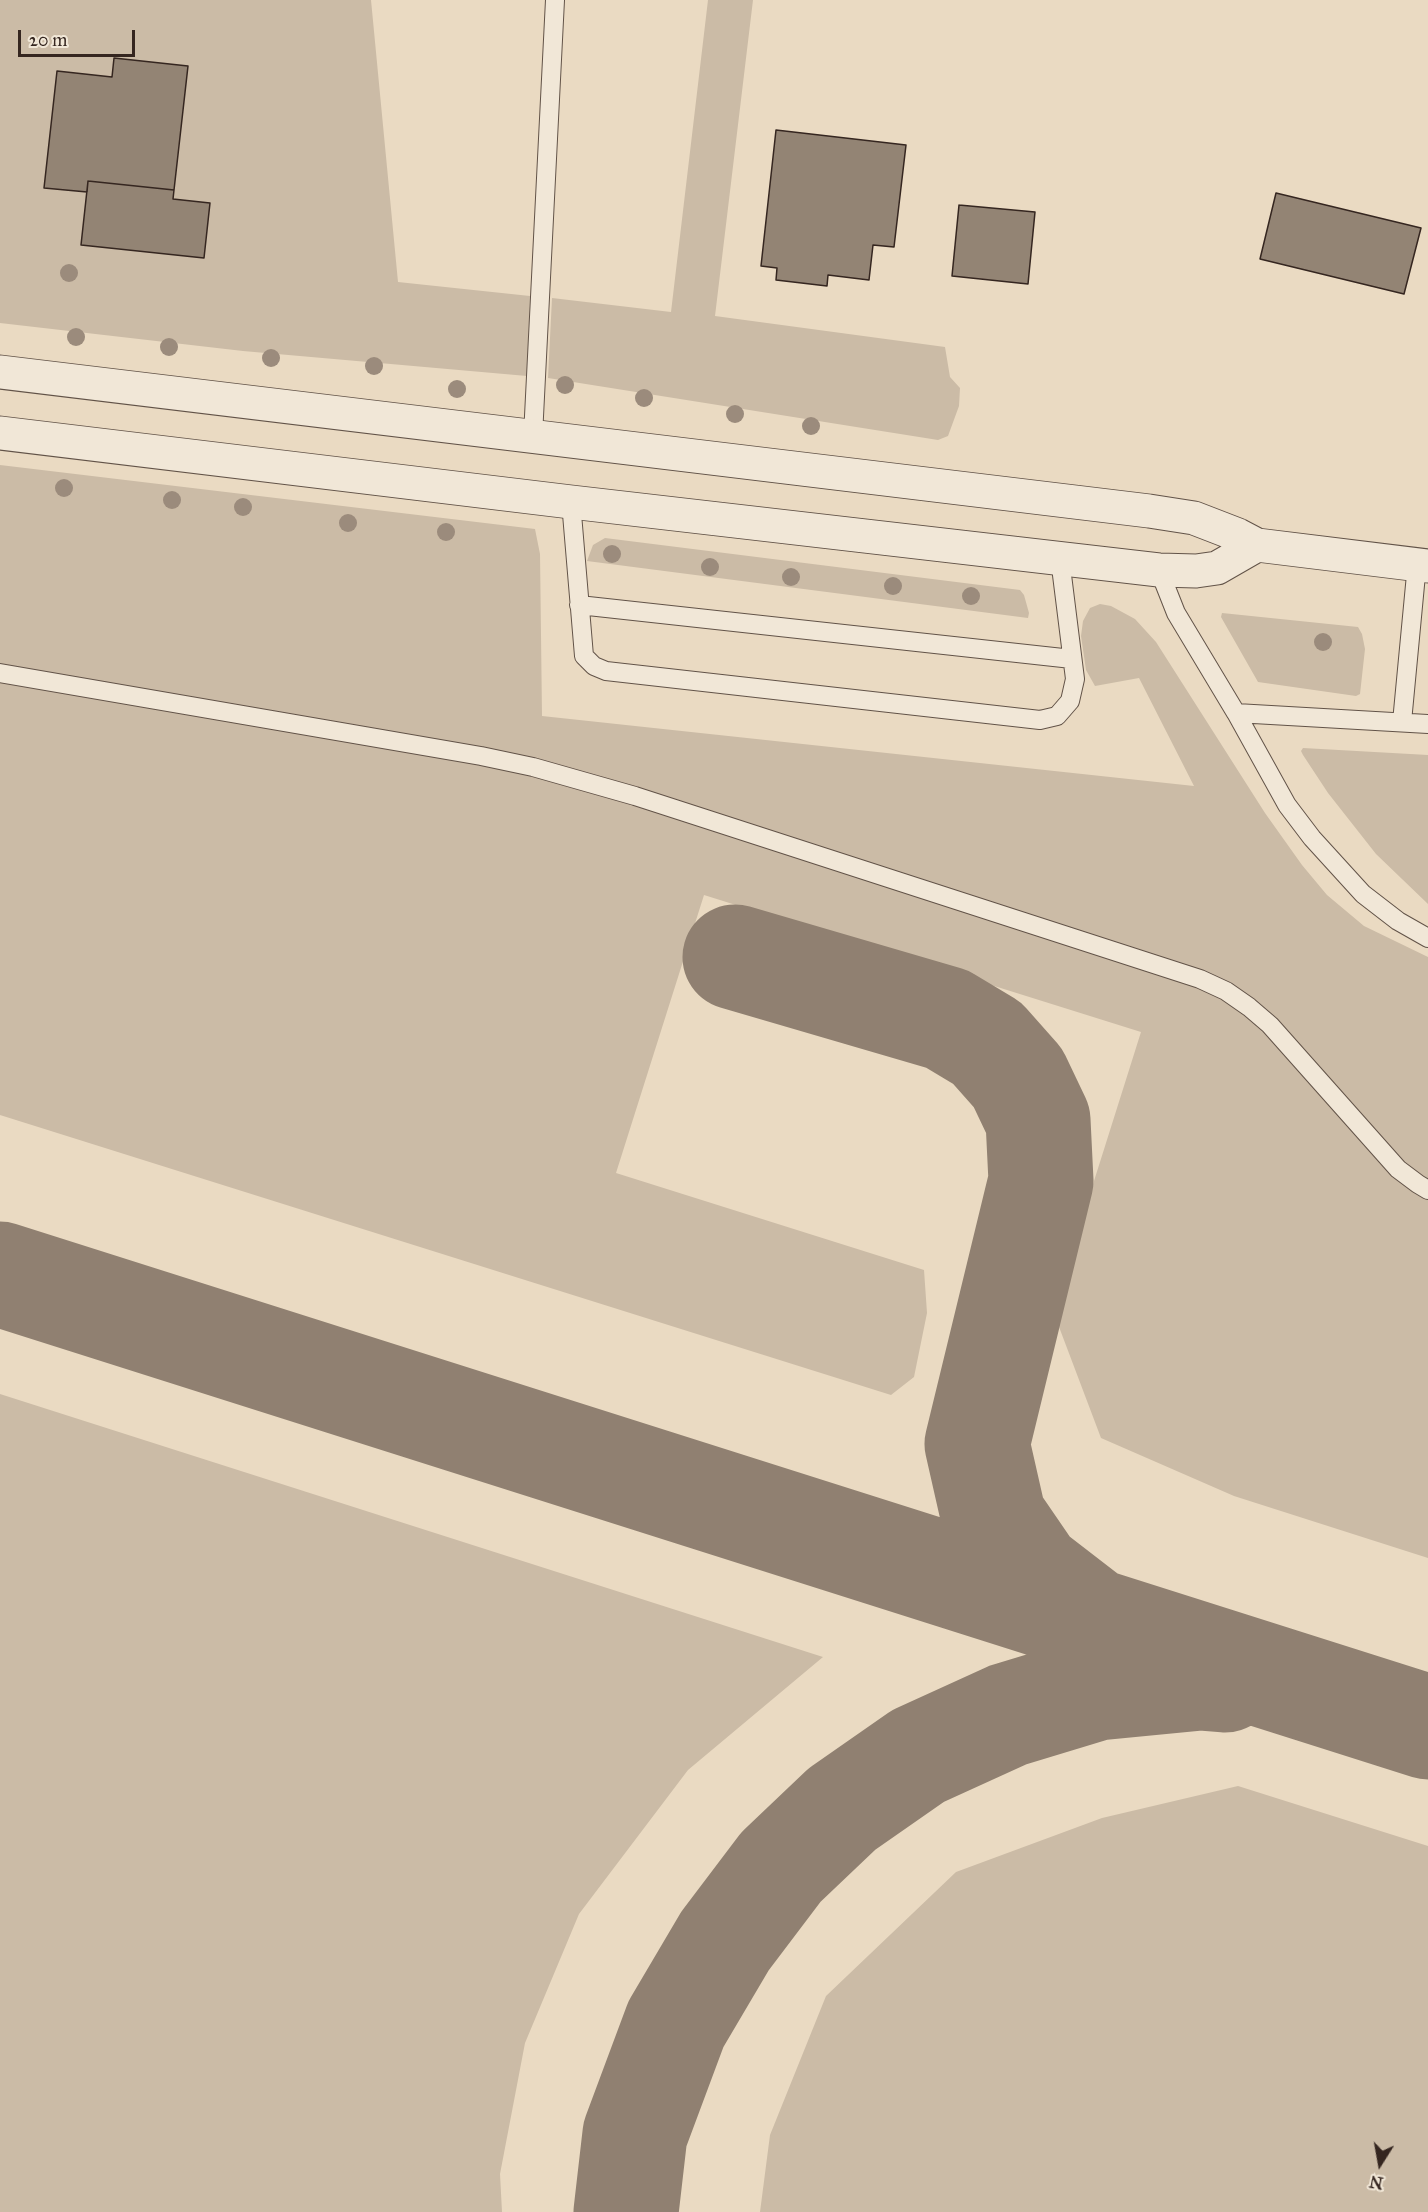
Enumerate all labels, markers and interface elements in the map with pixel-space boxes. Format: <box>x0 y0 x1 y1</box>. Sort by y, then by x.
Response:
scale bar <box>21 18 138 56</box>
text: 20 m <box>29 29 67 51</box>
north arrow <box>1350 2134 1410 2194</box>
text: N <box>1368 2172 1385 2193</box>

